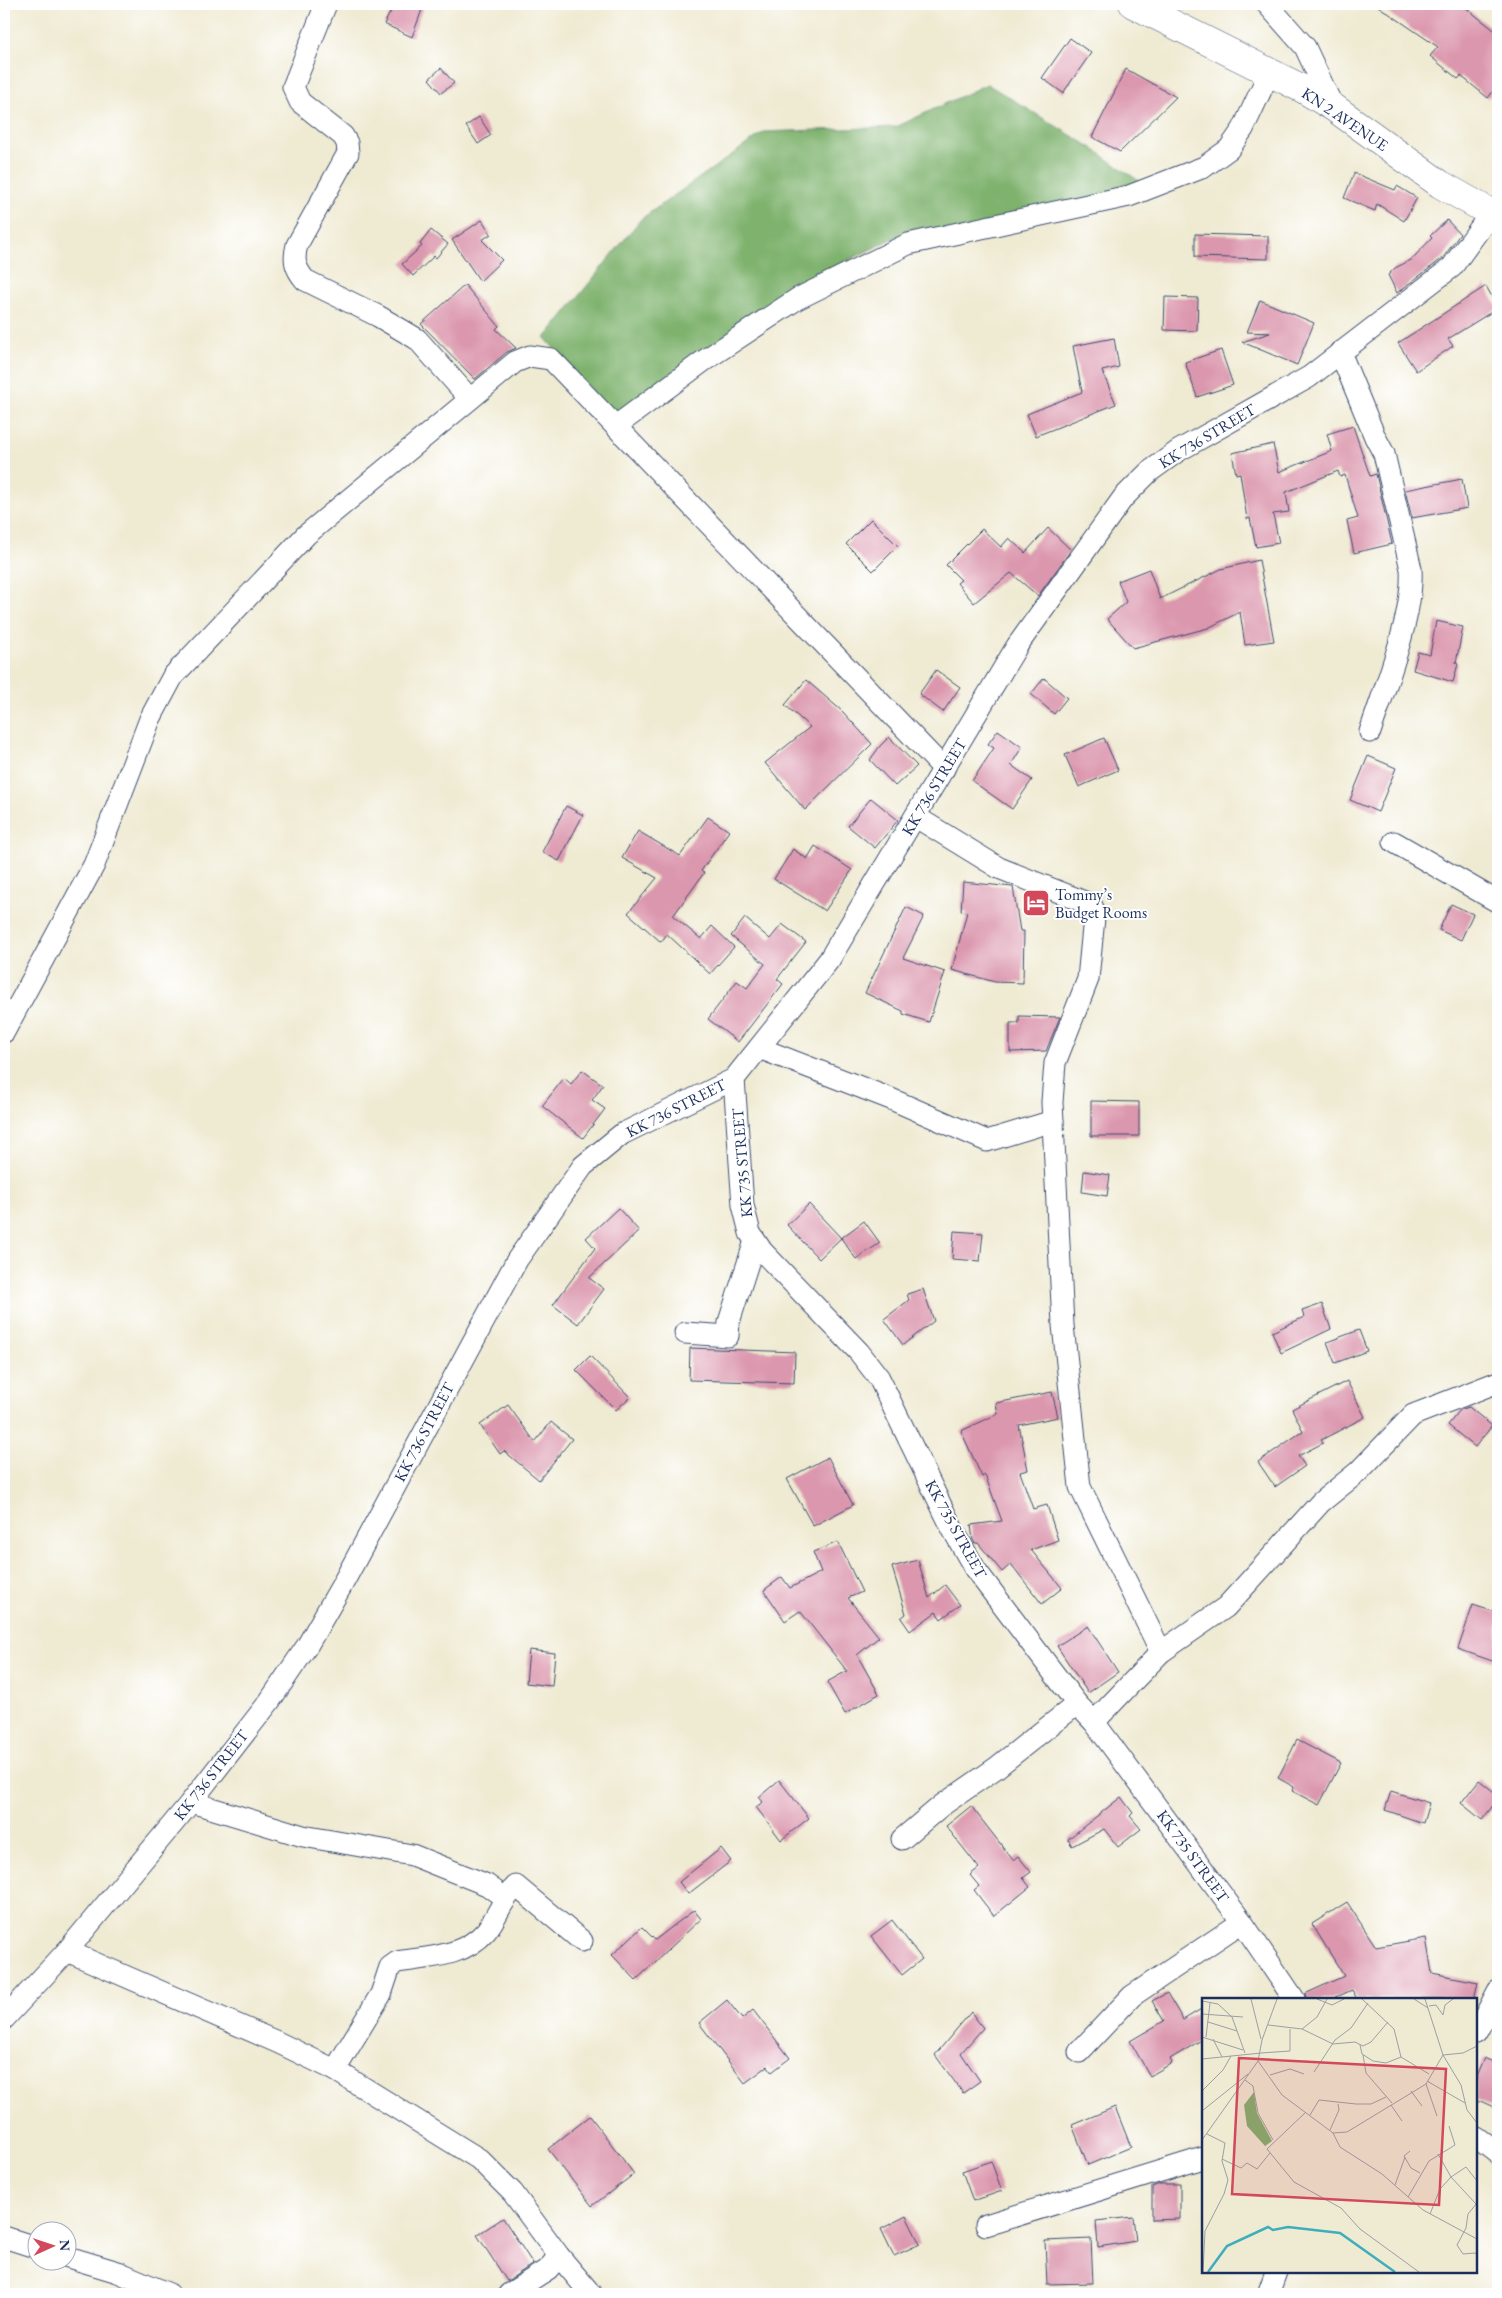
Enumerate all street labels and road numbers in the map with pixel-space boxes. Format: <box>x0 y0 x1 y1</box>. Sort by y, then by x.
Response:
street label: KN 2 AVENUE <box>1298 82 1392 156</box>
street label: KK 736 STREET <box>1155 399 1260 473</box>
street label: KK 736 STREET <box>897 734 971 839</box>
street label: KK 736 STREET <box>622 1074 730 1142</box>
street label: KK 735 STREET <box>727 1107 757 1218</box>
street label: KK 736 STREET <box>389 1378 459 1485</box>
street label: KK 735 STREET <box>920 1476 992 1582</box>
street label: KK 736 STREET <box>169 1725 253 1825</box>
street label: KK 735 STREET <box>1152 1806 1234 1907</box>

